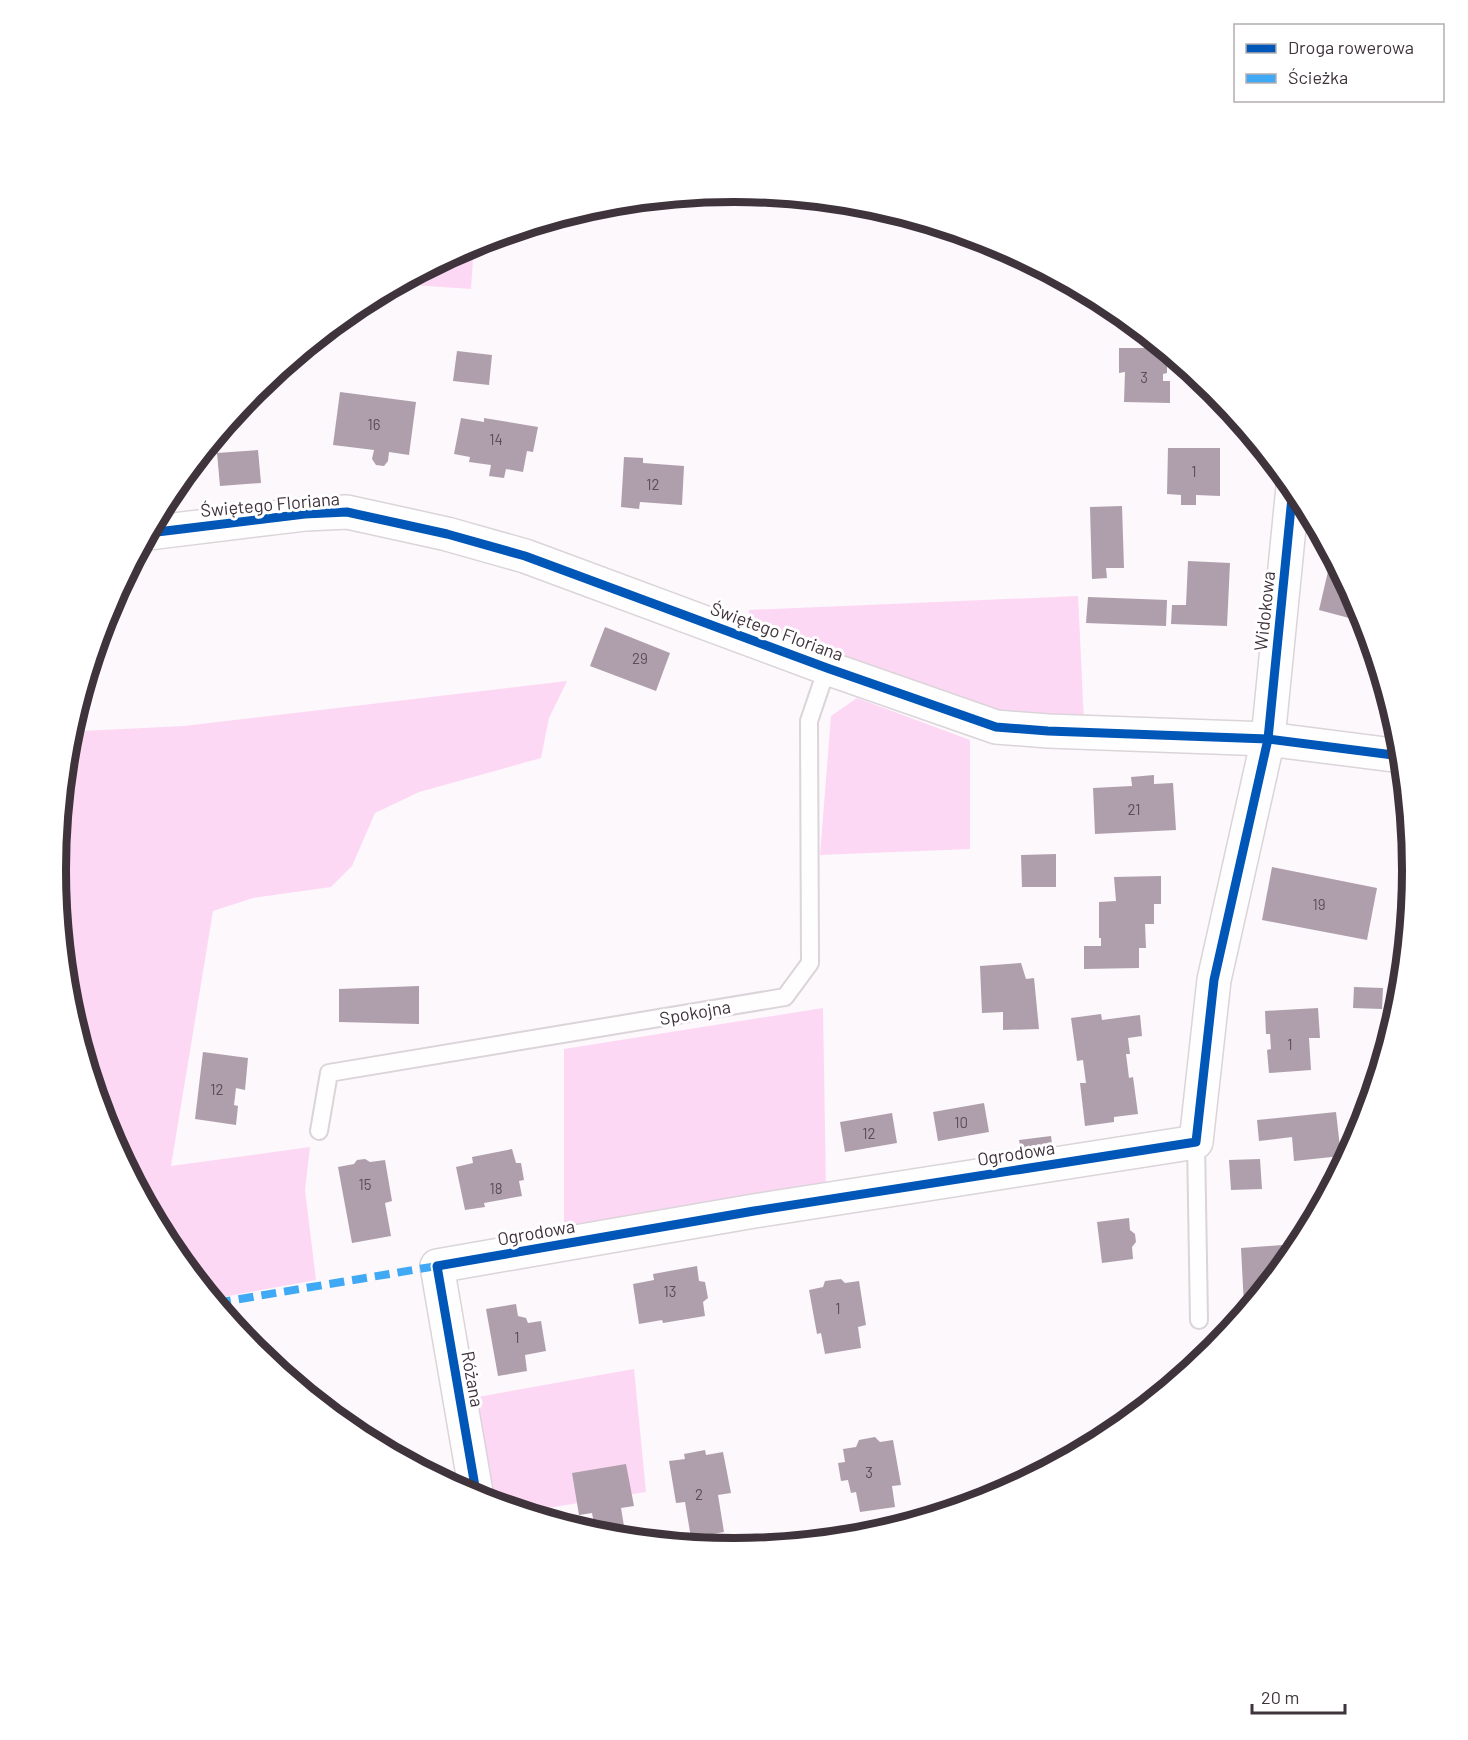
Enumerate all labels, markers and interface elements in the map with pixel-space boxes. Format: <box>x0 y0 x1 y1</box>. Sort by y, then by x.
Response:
legend <box>1234 24 1444 102</box>
text: Droga rowerowa <box>1288 36 1414 58</box>
text: Ścieżka <box>1288 66 1348 88</box>
house number: 3 <box>1140 368 1148 386</box>
house number: 16 <box>368 415 380 433</box>
house number: 14 <box>489 430 503 448</box>
house number: 1 <box>1191 462 1197 480</box>
house number: 12 <box>646 475 660 493</box>
street label: Świętego Floriana <box>199 487 341 521</box>
street label: Widokowa <box>1249 570 1279 652</box>
street label: Świętego Floriana <box>708 597 846 665</box>
house number: 29 <box>632 649 648 667</box>
house number: 21 <box>1127 800 1141 818</box>
house number: 19 <box>1312 895 1326 913</box>
street label: Spokojna <box>658 995 732 1029</box>
house number: 1 <box>1287 1035 1293 1053</box>
house number: 12 <box>210 1080 224 1098</box>
house number: 10 <box>954 1113 968 1131</box>
house number: 12 <box>862 1124 876 1142</box>
street label: Ogrodowa <box>976 1136 1056 1170</box>
house number: 15 <box>359 1175 371 1193</box>
house number: 18 <box>489 1179 503 1197</box>
street label: Ogrodowa <box>496 1214 576 1250</box>
house number: 13 <box>664 1282 676 1300</box>
house number: 1 <box>835 1299 841 1317</box>
house number: 1 <box>514 1328 520 1346</box>
street label: Różana <box>457 1349 489 1409</box>
house number: 3 <box>865 1463 873 1481</box>
house number: 2 <box>695 1485 703 1503</box>
scale bar <box>1252 1677 1345 1715</box>
text: 20 m <box>1261 1686 1299 1708</box>

